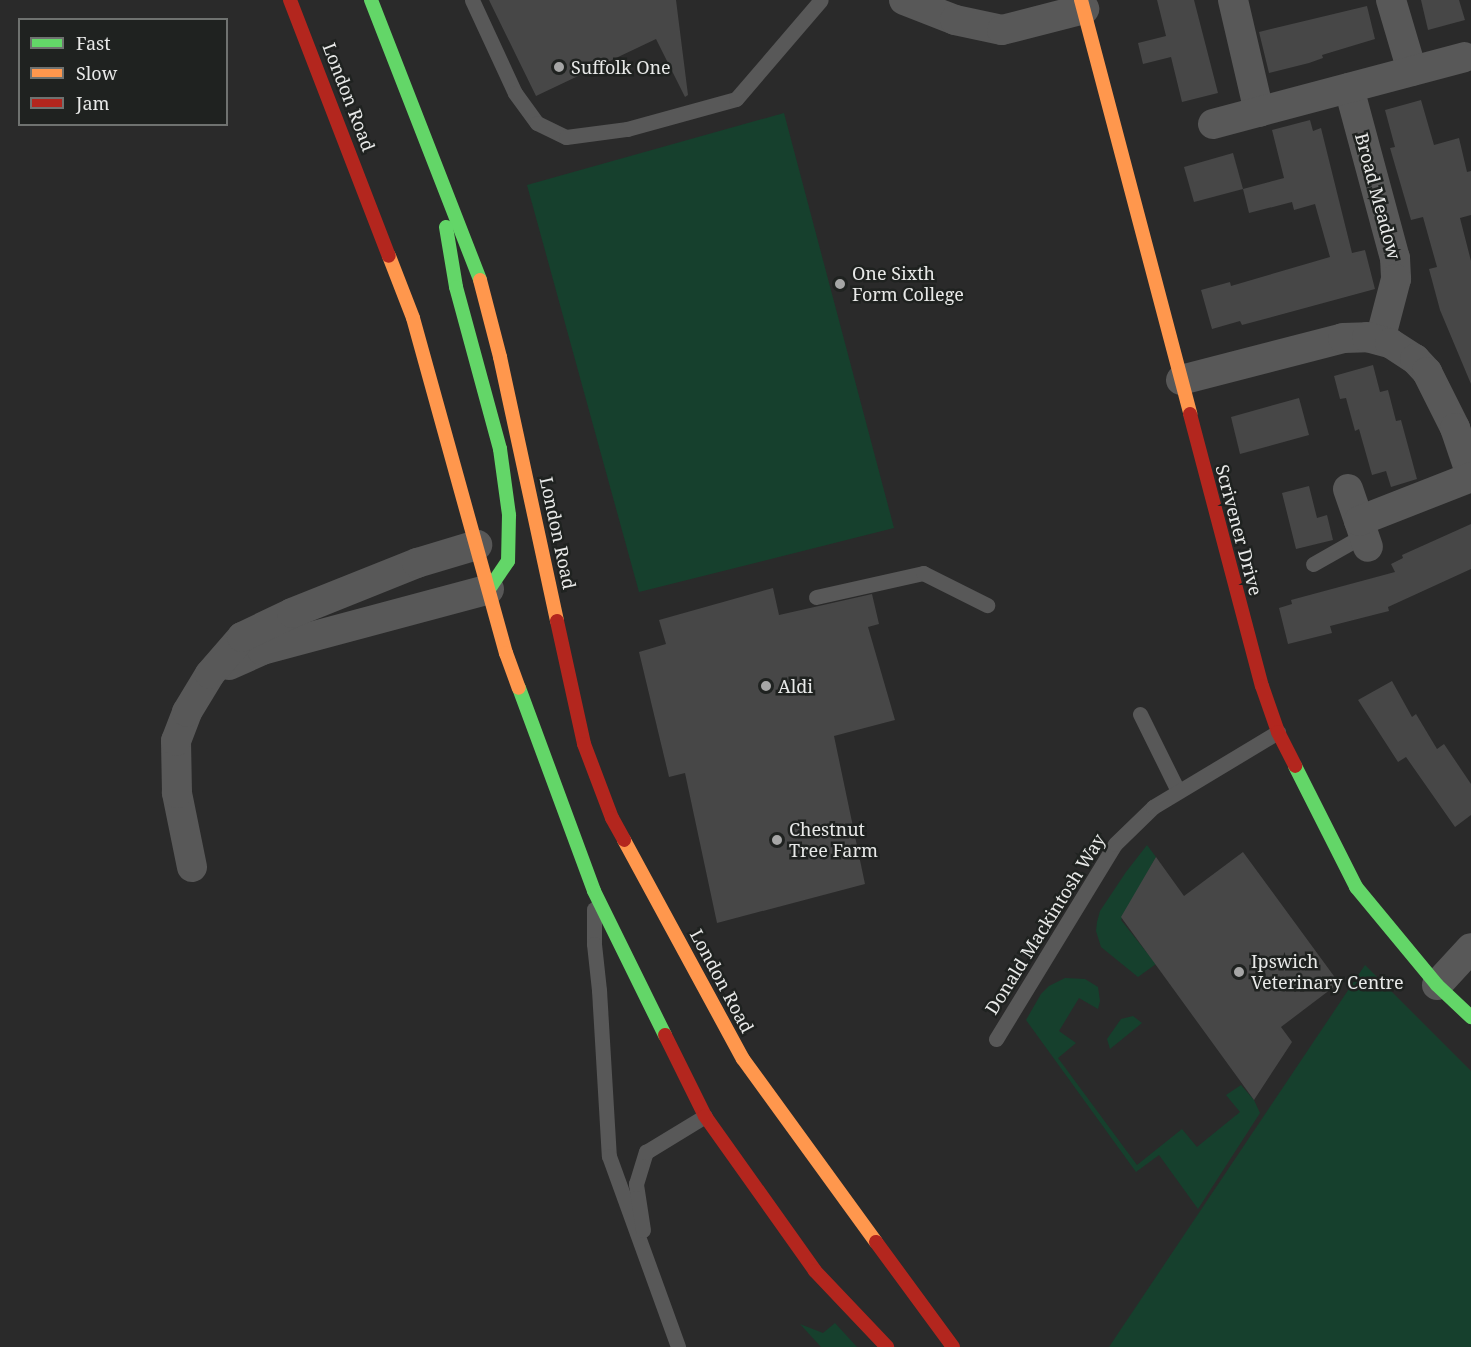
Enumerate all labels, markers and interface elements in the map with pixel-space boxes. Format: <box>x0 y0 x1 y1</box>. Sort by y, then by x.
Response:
legend <box>18 18 228 126</box>
text: Fast <box>76 31 111 55</box>
street label: London Road <box>318 40 380 154</box>
place label: Suffolk One <box>571 56 671 78</box>
marker: Suffolk One <box>552 60 566 74</box>
text: Slow <box>76 61 117 85</box>
text: Jam <box>76 91 110 115</box>
street label: Broad Meadow <box>1351 130 1405 262</box>
place label: One Sixth Form College <box>852 263 964 306</box>
marker: One Sixth Form College <box>833 277 847 291</box>
street label: Scrivener Drive <box>1211 462 1267 598</box>
street label: London Road <box>536 475 580 591</box>
place label: Aldi <box>778 675 813 697</box>
marker: Aldi <box>759 679 773 693</box>
place label: Chestnut Tree Farm <box>789 819 878 862</box>
street label: Donald Mackintosh Way <box>981 830 1109 1018</box>
marker: Chestnut Tree Farm <box>770 833 784 847</box>
street label: London Road <box>686 925 758 1037</box>
place label: Ipswich Veterinary Centre <box>1251 951 1404 994</box>
marker: Ipswich Veterinary Centre <box>1232 965 1246 979</box>

